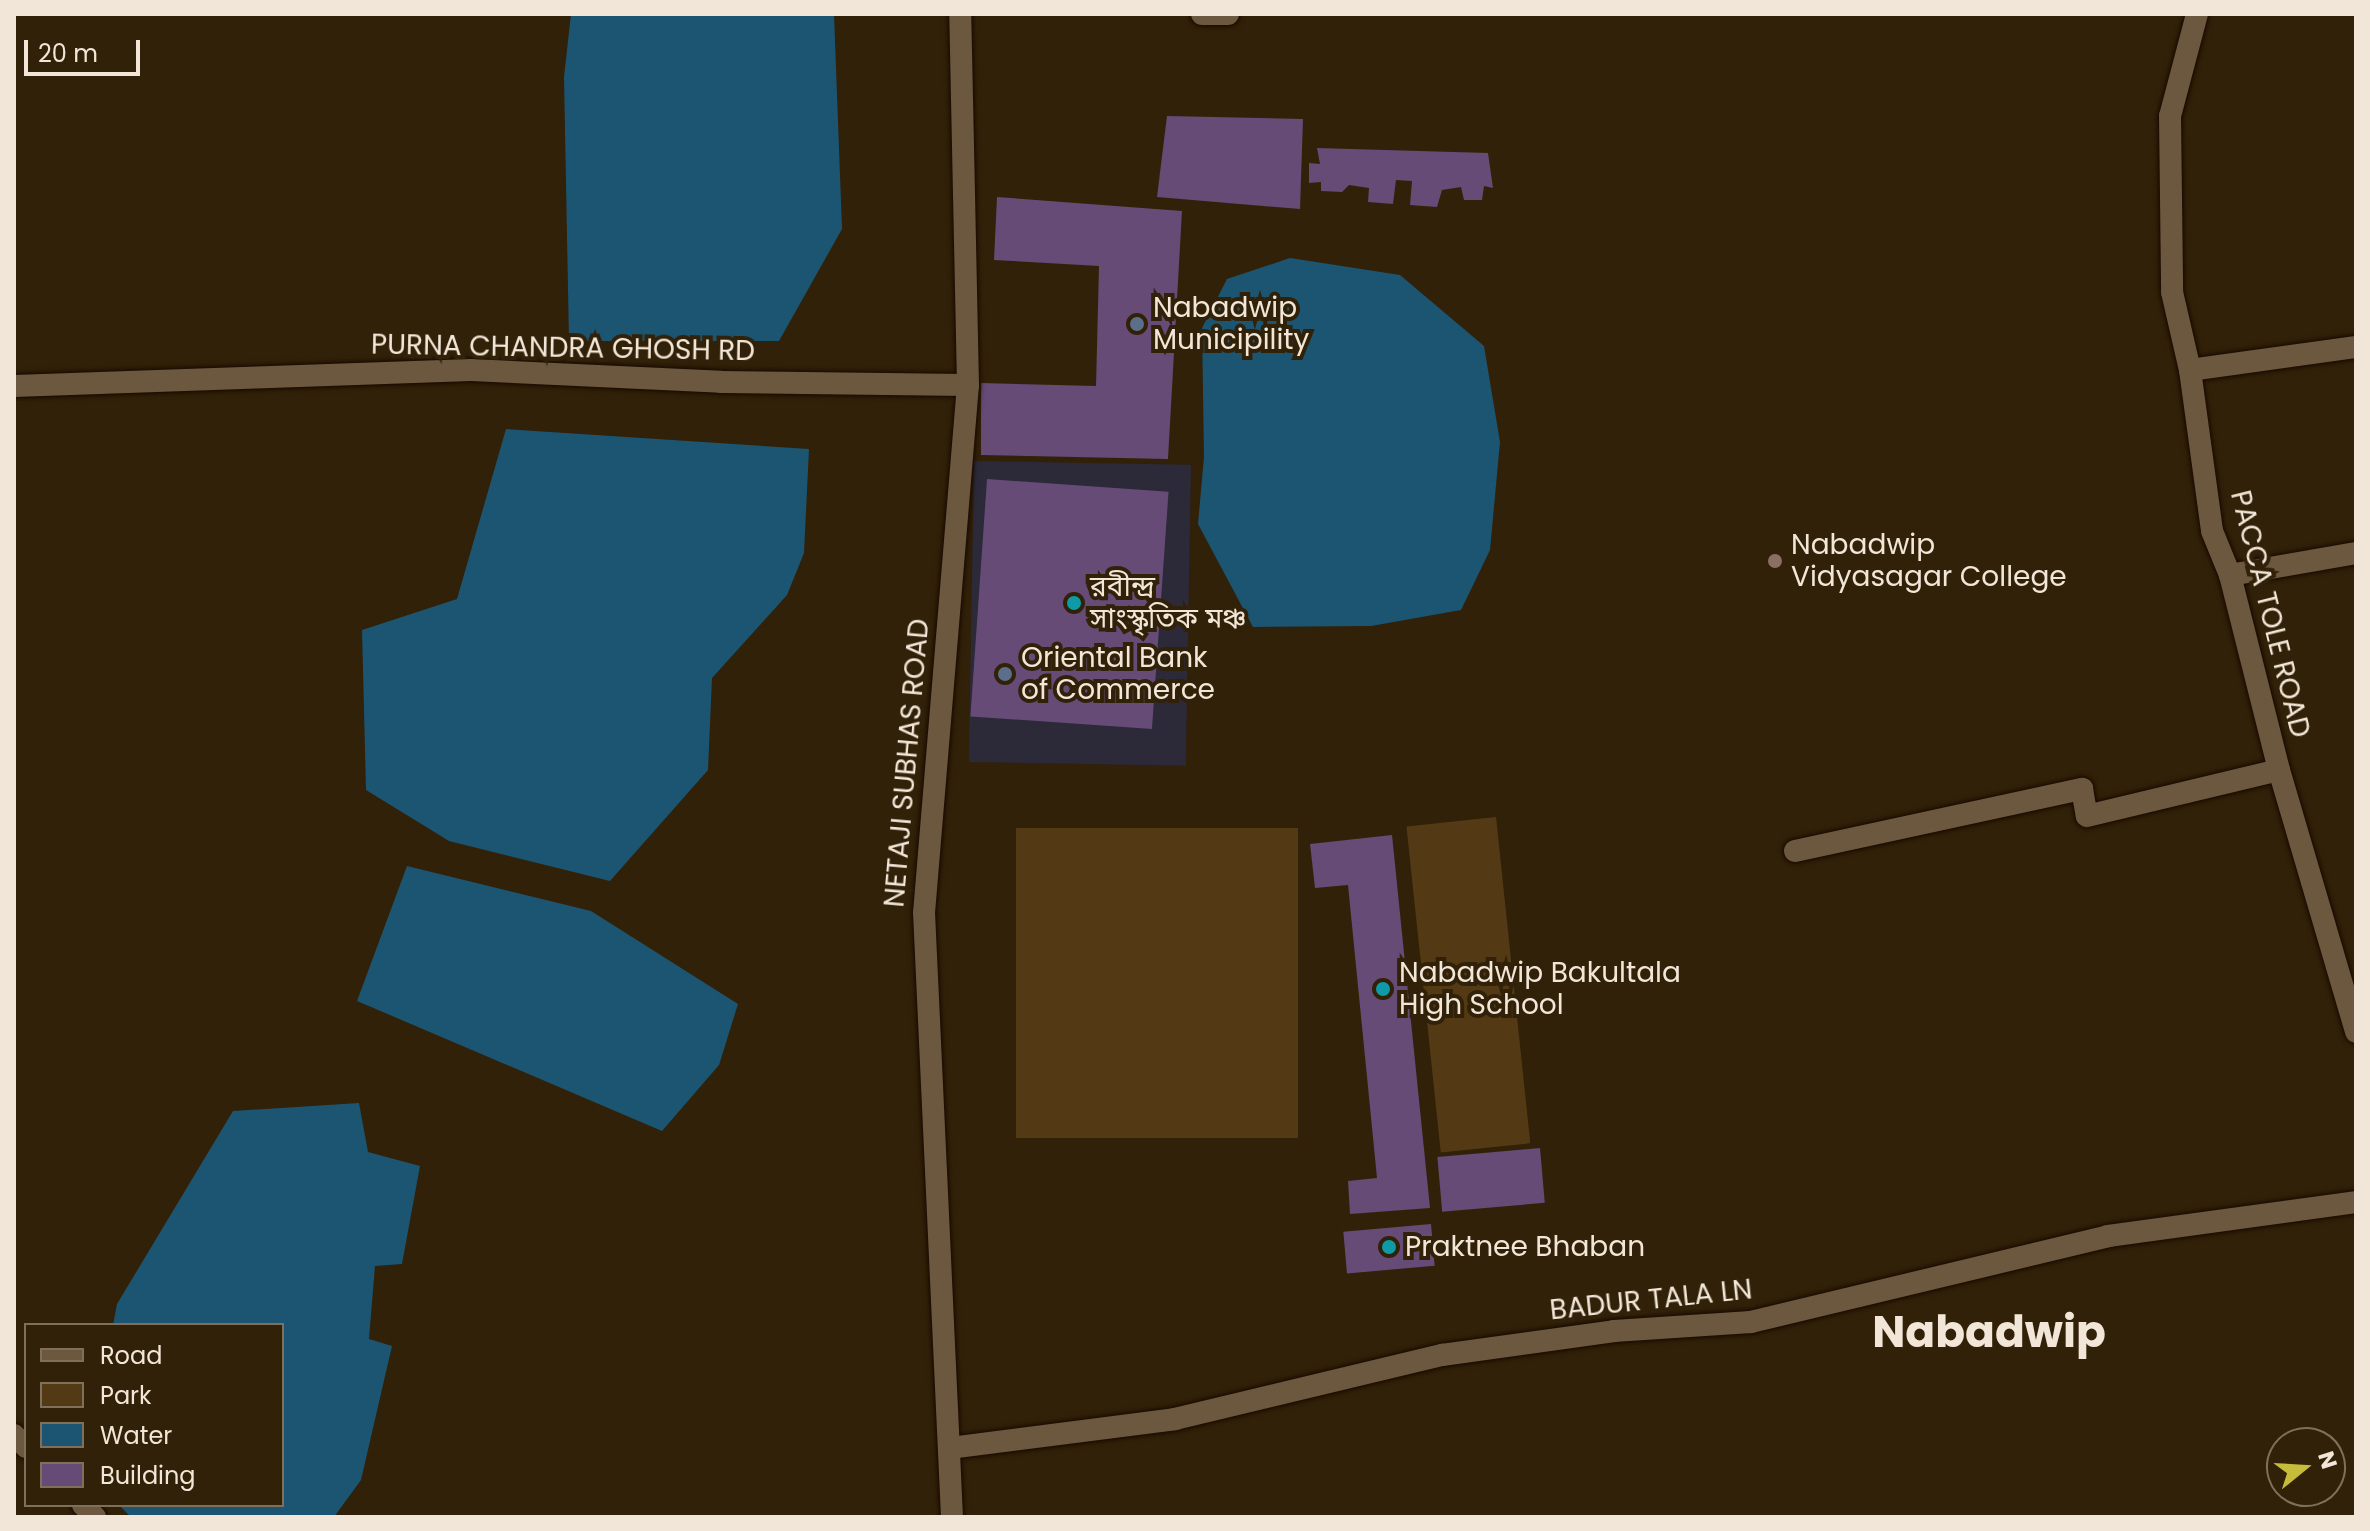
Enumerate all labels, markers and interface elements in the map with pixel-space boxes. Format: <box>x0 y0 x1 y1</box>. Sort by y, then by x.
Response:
scale bar <box>28 24 144 74</box>
text: 20 m <box>38 37 98 70</box>
place label: Nabadwip Municipility <box>1153 291 1309 357</box>
marker: Nabadwip Municipility <box>1128 315 1146 333</box>
street label: PURNA CHANDRA GHOSH RD <box>371 328 755 368</box>
street label: PACCA TOLE ROAD <box>2223 487 2317 741</box>
place label: Nabadwip Vidyasagar College <box>1791 528 2067 594</box>
marker: Nabadwip Vidyasagar College <box>1766 552 1784 570</box>
place label: রবীন্দ্র সাংস্কৃতিক মঞ্চ <box>1090 570 1246 636</box>
marker: রবীন্দ্র সাংস্কৃতিক মঞ্চ <box>1065 594 1083 612</box>
street label: NETAJI SUBHAS ROAD <box>878 617 936 909</box>
place label: Oriental Bank of Commerce <box>1021 641 1215 707</box>
marker: Oriental Bank of Commerce <box>996 665 1014 683</box>
place label: Nabadwip Bakultala High School <box>1399 956 1681 1022</box>
marker: Nabadwip Bakultala High School <box>1374 980 1392 998</box>
place label: Praktnee Bhaban <box>1405 1230 1645 1264</box>
marker: Praktnee Bhaban <box>1380 1238 1398 1256</box>
street label: BADUR TALA LN <box>1548 1273 1754 1327</box>
district label: Nabadwip <box>1872 1306 2106 1358</box>
legend <box>24 1323 284 1507</box>
text: Road <box>100 1339 162 1372</box>
text: Park <box>100 1379 151 1412</box>
text: Water <box>100 1419 172 1452</box>
north arrow <box>2266 1427 2346 1507</box>
text: N <box>2310 1447 2345 1473</box>
text: Building <box>100 1459 196 1492</box>

